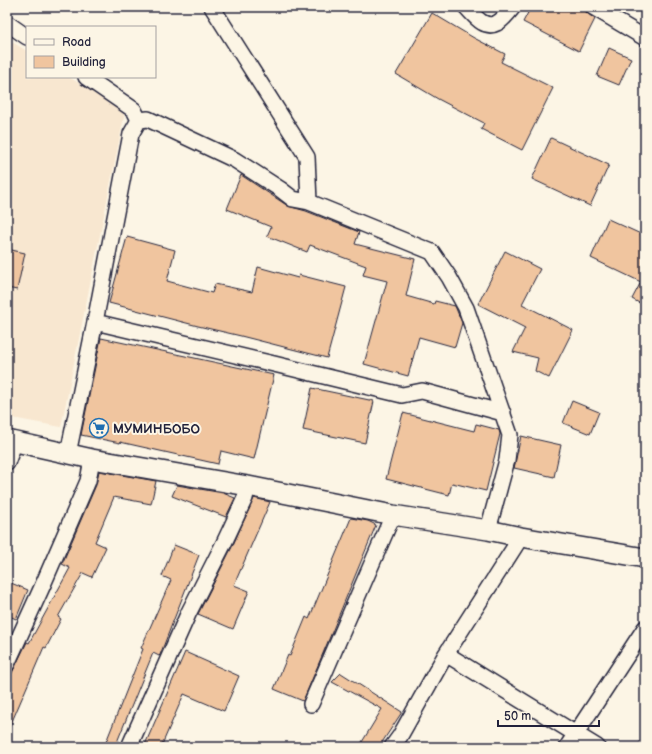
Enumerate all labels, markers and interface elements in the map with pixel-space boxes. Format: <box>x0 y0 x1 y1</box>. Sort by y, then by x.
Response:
legend <box>26 26 156 78</box>
text: Road <box>62 35 91 50</box>
text: Building <box>62 55 106 70</box>
supermarket icon: МУМИНБОБО <box>88 417 110 439</box>
place label: МУМИНБОБО <box>113 421 201 437</box>
scale bar <box>498 702 599 728</box>
text: 50 m <box>504 709 531 724</box>

